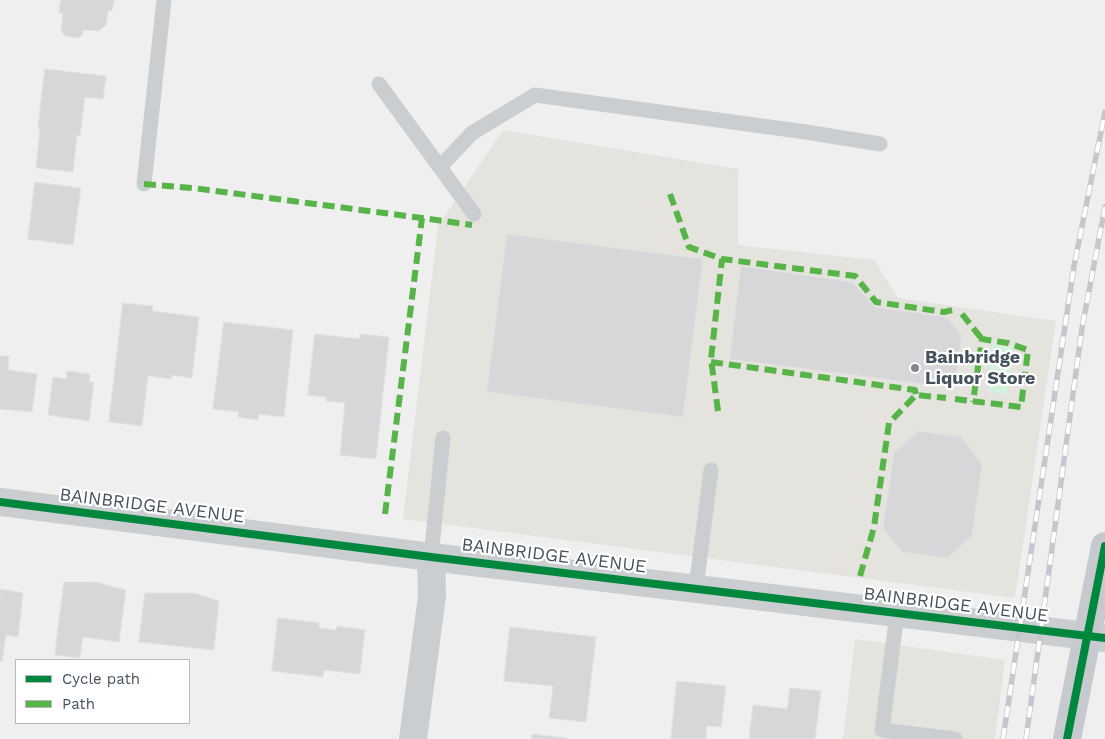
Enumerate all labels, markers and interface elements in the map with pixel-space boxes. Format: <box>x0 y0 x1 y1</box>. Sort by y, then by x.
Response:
place label: Bainbridge Liquor Store <box>925 347 1035 389</box>
marker: Bainbridge Liquor Store <box>909 362 921 374</box>
street label: BAINBRIDGE AVENUE <box>58 484 246 528</box>
street label: BAINBRIDGE AVENUE <box>460 534 648 578</box>
street label: BAINBRIDGE AVENUE <box>862 583 1050 627</box>
legend <box>15 659 190 724</box>
text: Cycle path <box>62 670 140 688</box>
text: Path <box>62 695 95 713</box>

